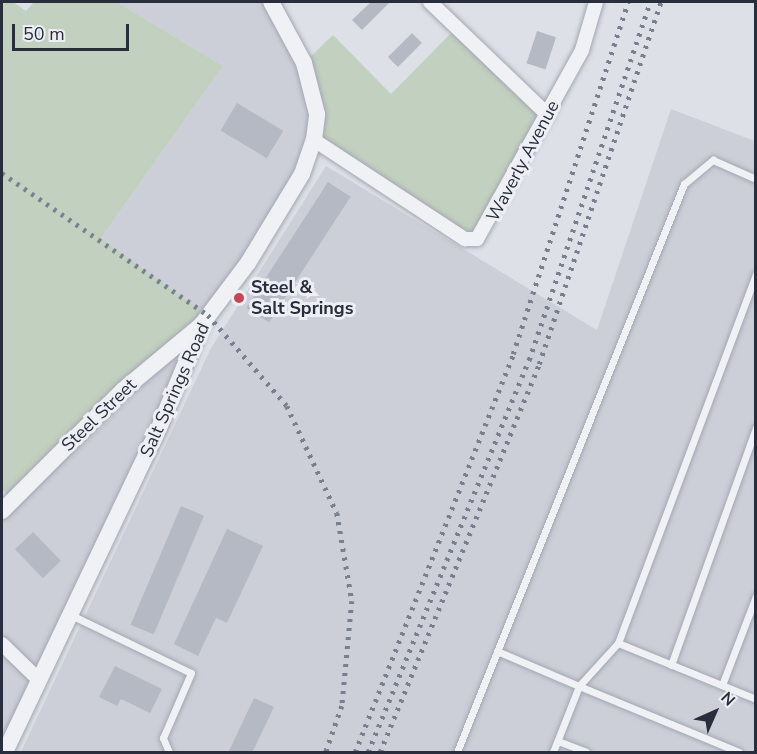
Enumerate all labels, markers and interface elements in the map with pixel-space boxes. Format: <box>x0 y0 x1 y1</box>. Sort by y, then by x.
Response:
scale bar <box>15 12 132 50</box>
text: 50 m <box>23 22 65 46</box>
street label: Waverly Avenue <box>482 97 564 225</box>
place label: Steel & Salt Springs <box>251 277 353 320</box>
marker: Steel & Salt Springs <box>232 291 246 305</box>
street label: Salt Springs Road <box>136 319 214 461</box>
street label: Steel Street <box>57 374 141 456</box>
north arrow <box>685 682 745 742</box>
text: N <box>716 687 740 711</box>

